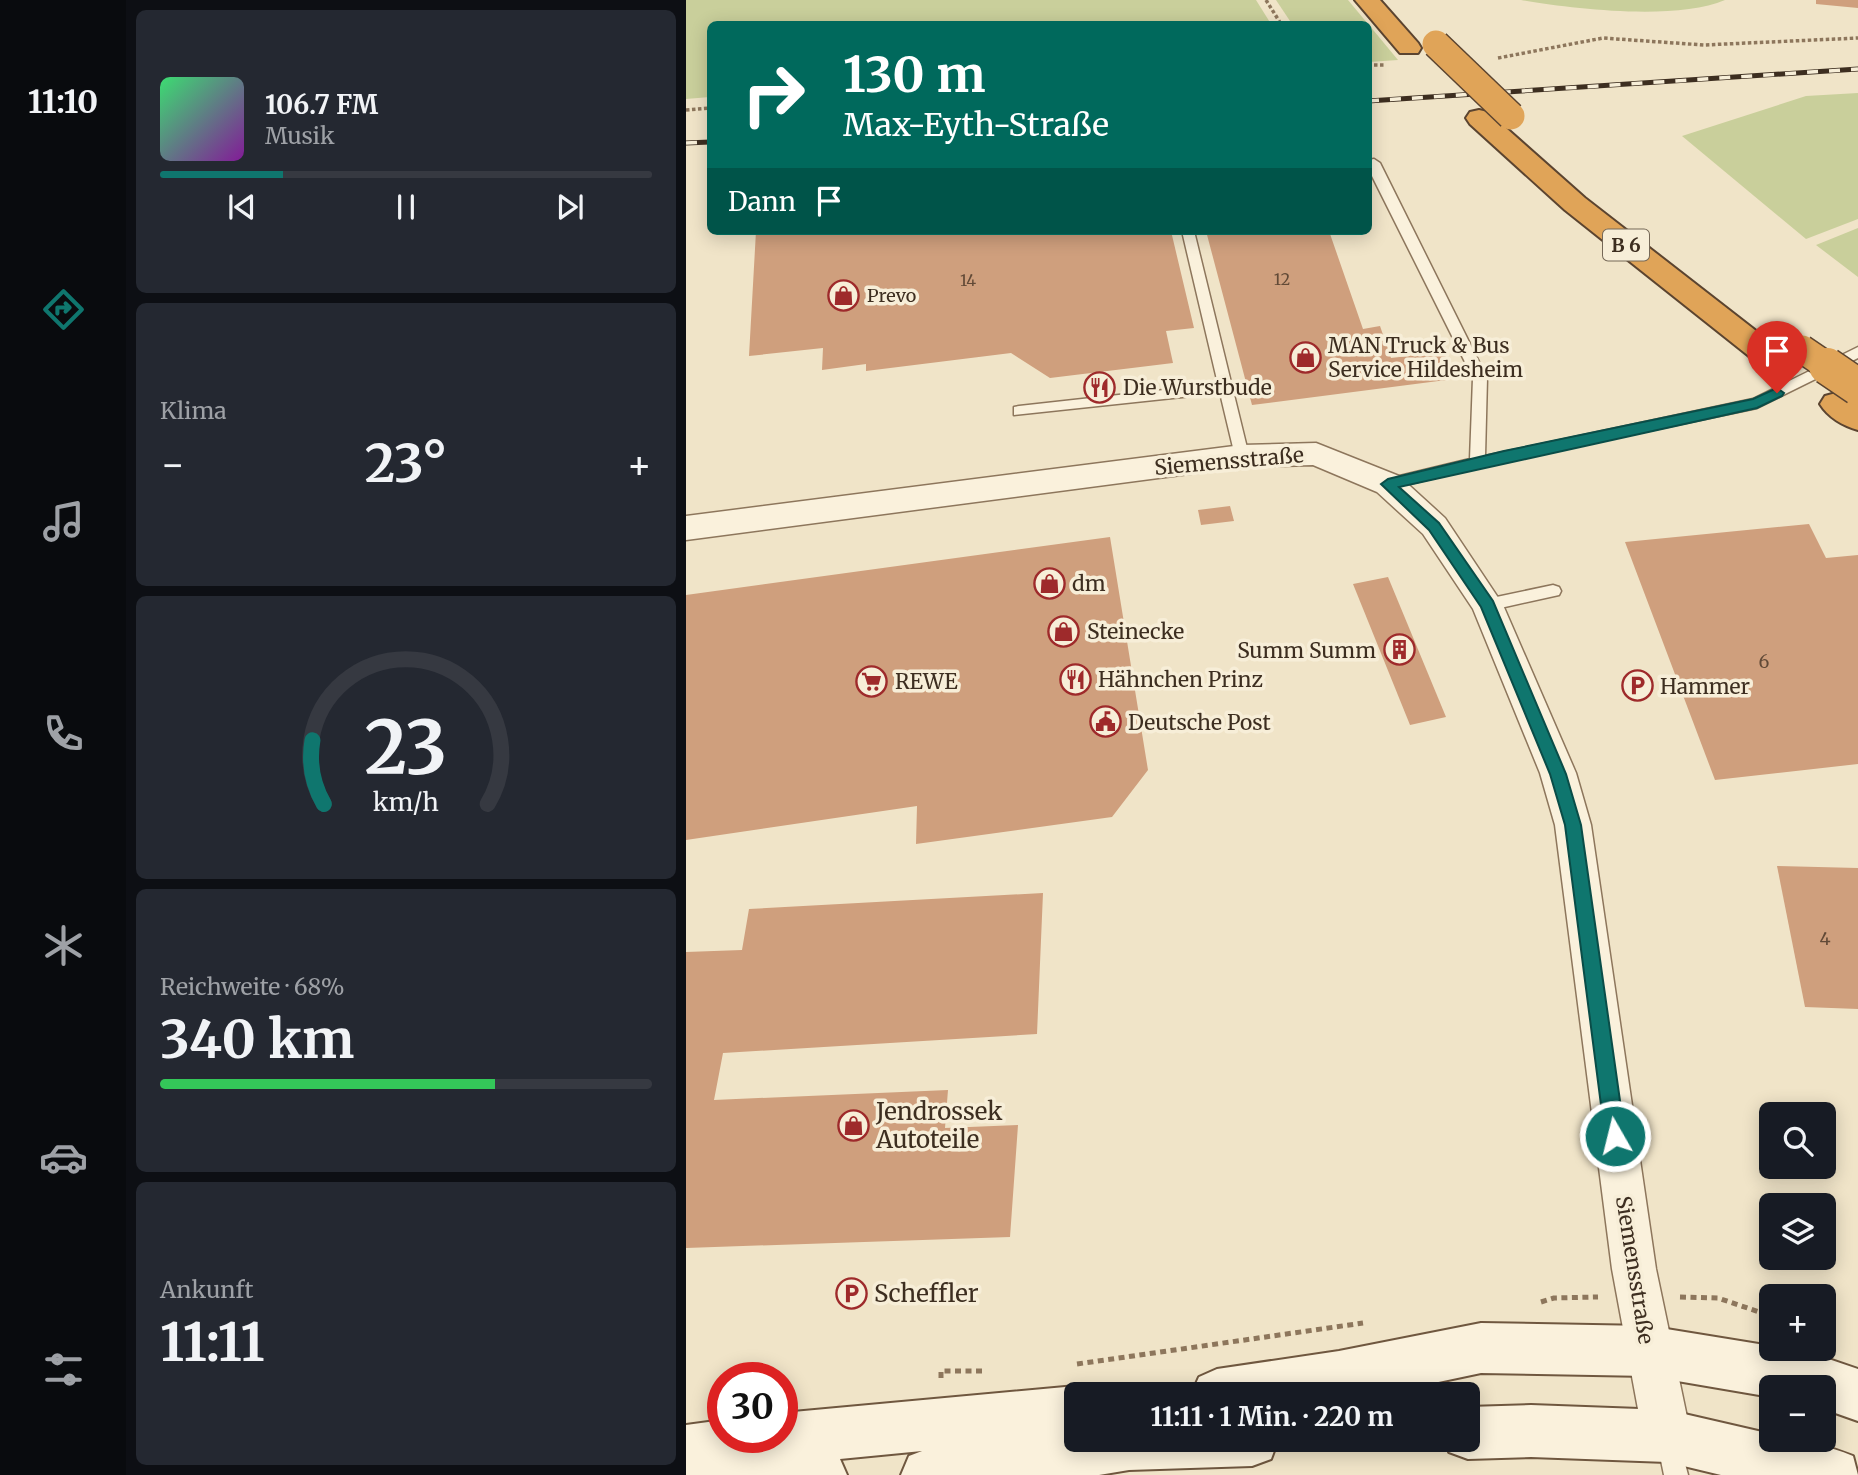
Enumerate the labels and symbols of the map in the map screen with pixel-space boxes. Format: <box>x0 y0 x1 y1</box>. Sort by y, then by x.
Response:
road number: B 6 <box>1603 230 1649 260</box>
house number: 12 <box>1274 269 1290 289</box>
house number: 14 <box>960 270 976 290</box>
shop icon: Prevo <box>827 278 861 312</box>
place label: Prevo <box>867 284 916 307</box>
pin <box>1747 321 1807 393</box>
place label: MAN Truck & Bus Service Hildesheim <box>1328 332 1523 383</box>
shop icon: MAN Truck & Bus Service Hildesheim <box>1288 340 1322 374</box>
restaurant icon: Die Wurstbude <box>1083 370 1117 404</box>
place label: Die Wurstbude <box>1123 374 1272 401</box>
street label: Siemensstraße <box>1153 441 1305 481</box>
shop icon: dm <box>1032 566 1066 600</box>
place label: dm <box>1072 570 1106 597</box>
shop icon: Steinecke <box>1047 614 1081 648</box>
place label: Steinecke <box>1087 618 1184 645</box>
building icon: Summ Summ <box>1382 633 1416 667</box>
place label: Summ Summ <box>1237 637 1376 664</box>
house number: 6 <box>1759 650 1770 673</box>
restaurant icon: Hähnchen Prinz <box>1058 662 1092 696</box>
supermarket icon: REWE <box>855 664 889 698</box>
place label: Hähnchen Prinz <box>1098 666 1263 693</box>
place label: REWE <box>895 668 958 695</box>
parking icon: Hammer <box>1620 669 1654 703</box>
place label: Hammer <box>1660 673 1750 700</box>
public building icon: Deutsche Post <box>1088 705 1122 739</box>
place label: Deutsche Post <box>1128 709 1271 736</box>
house number: 4 <box>1819 927 1831 950</box>
place label: Jendrossek Autoteile <box>875 1096 1003 1155</box>
position arrow <box>1578 1099 1652 1173</box>
shop icon: Jendrossek Autoteile <box>836 1108 870 1142</box>
street label: Siemensstraße <box>1610 1194 1660 1346</box>
parking icon: Scheffler <box>834 1276 868 1310</box>
place label: Scheffler <box>874 1278 979 1309</box>
speed limit sign: 30 <box>707 1362 798 1453</box>

